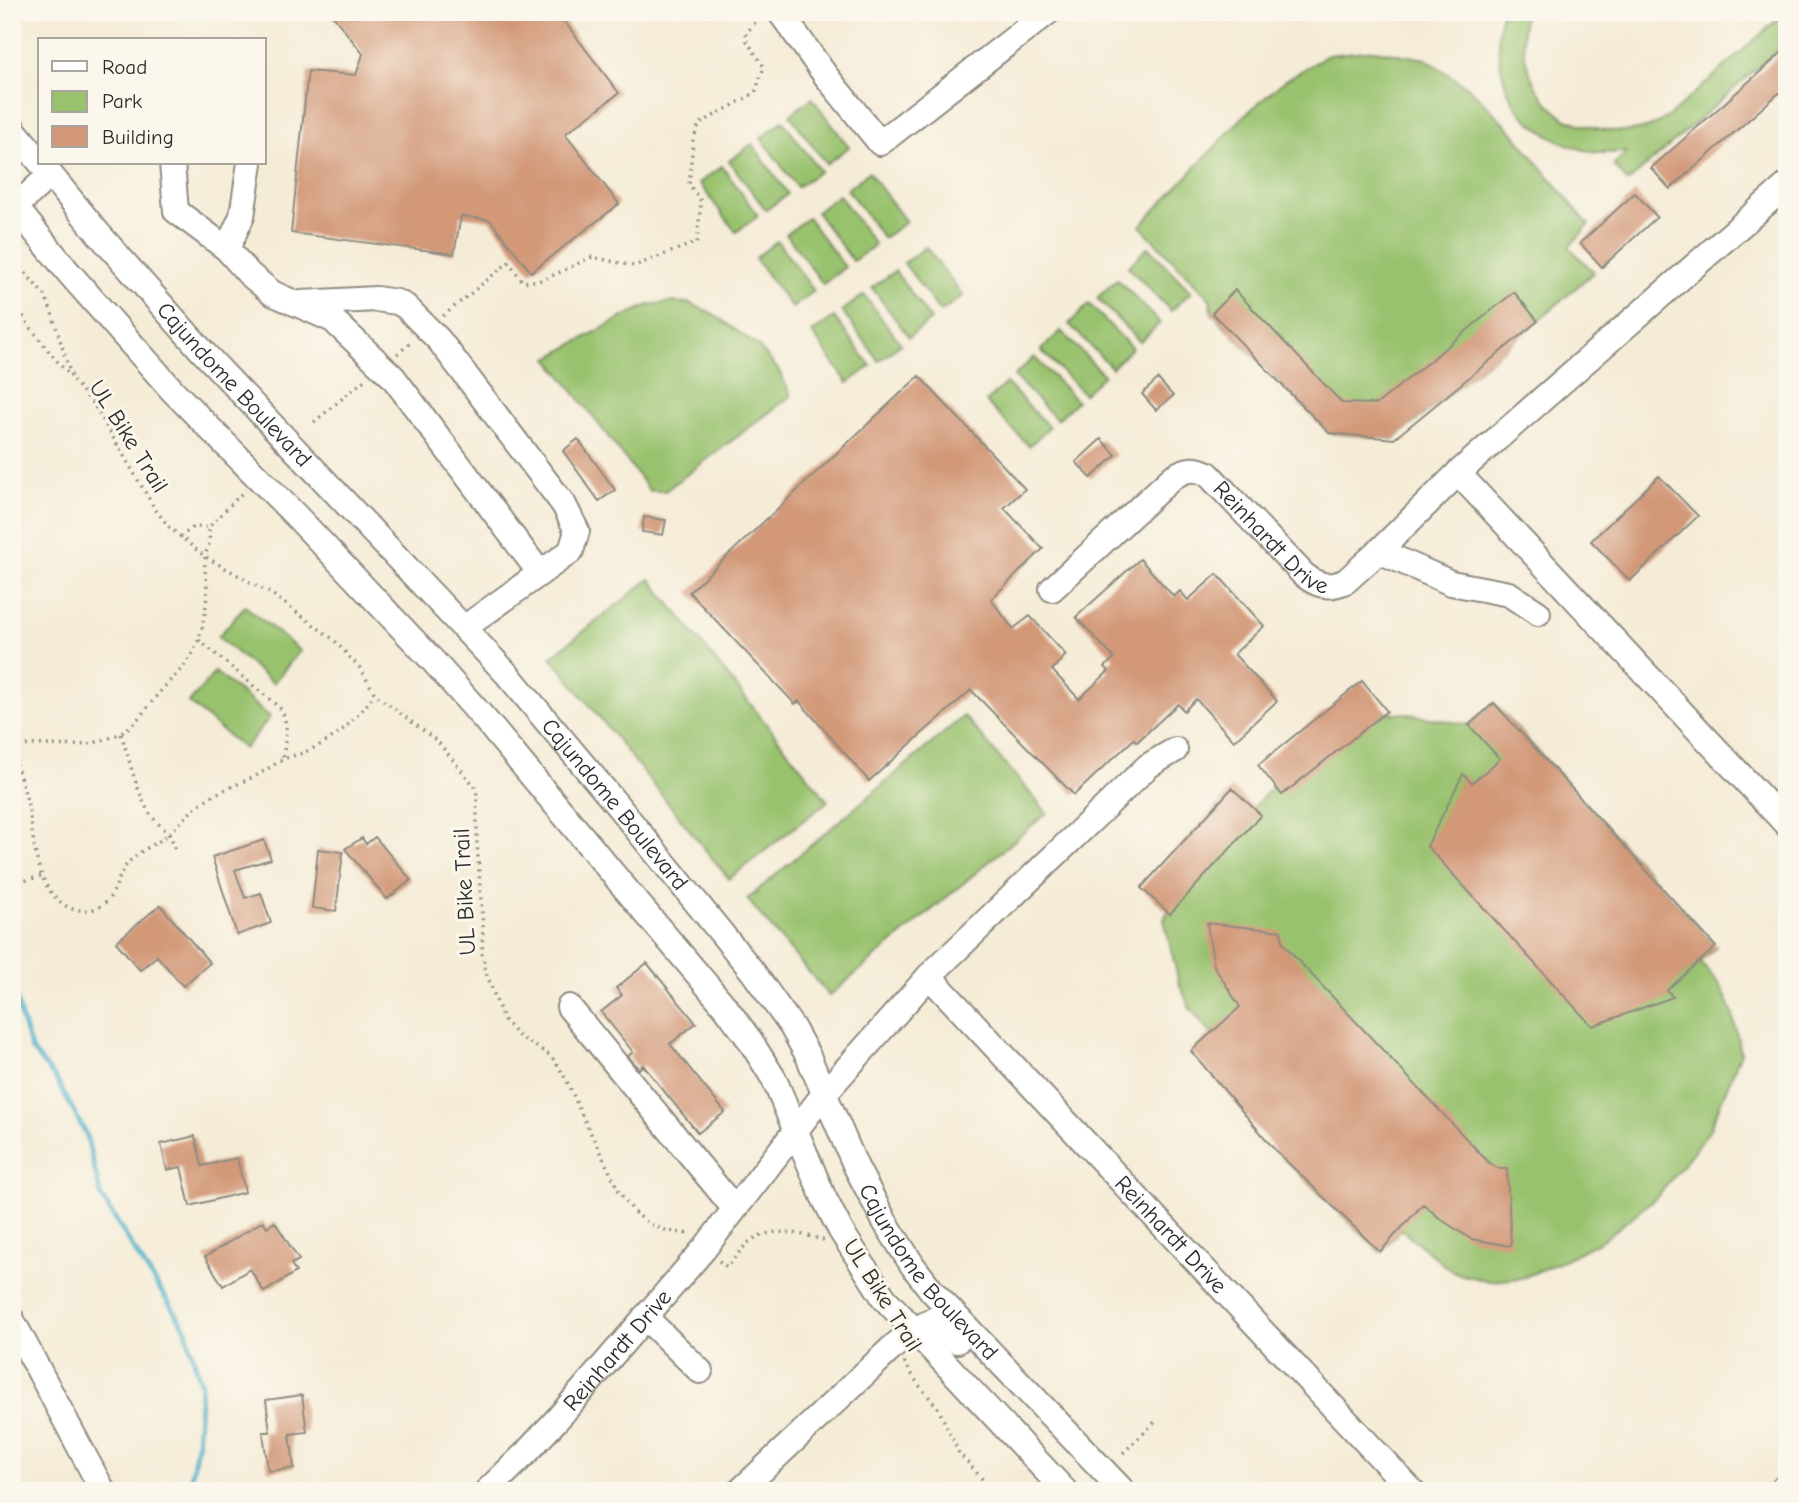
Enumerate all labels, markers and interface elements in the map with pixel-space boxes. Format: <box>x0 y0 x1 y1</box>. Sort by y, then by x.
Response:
legend <box>38 38 266 164</box>
text: Road <box>102 55 147 79</box>
text: Park <box>102 89 142 113</box>
text: Building <box>102 125 174 149</box>
street label: Cajundome Boulevard <box>151 297 317 473</box>
street label: UL Bike Trail <box>83 375 174 497</box>
street label: Reinhardt Drive <box>1208 475 1331 600</box>
street label: Cajundome Boulevard <box>536 713 694 896</box>
street label: UL Bike Trail <box>448 828 481 956</box>
street label: Reinhardt Drive <box>1109 1170 1232 1299</box>
street label: Cajundome Boulevard <box>853 1179 1004 1366</box>
street label: UL Bike Trail <box>837 1234 928 1356</box>
street label: Reinhardt Drive <box>558 1284 677 1416</box>

